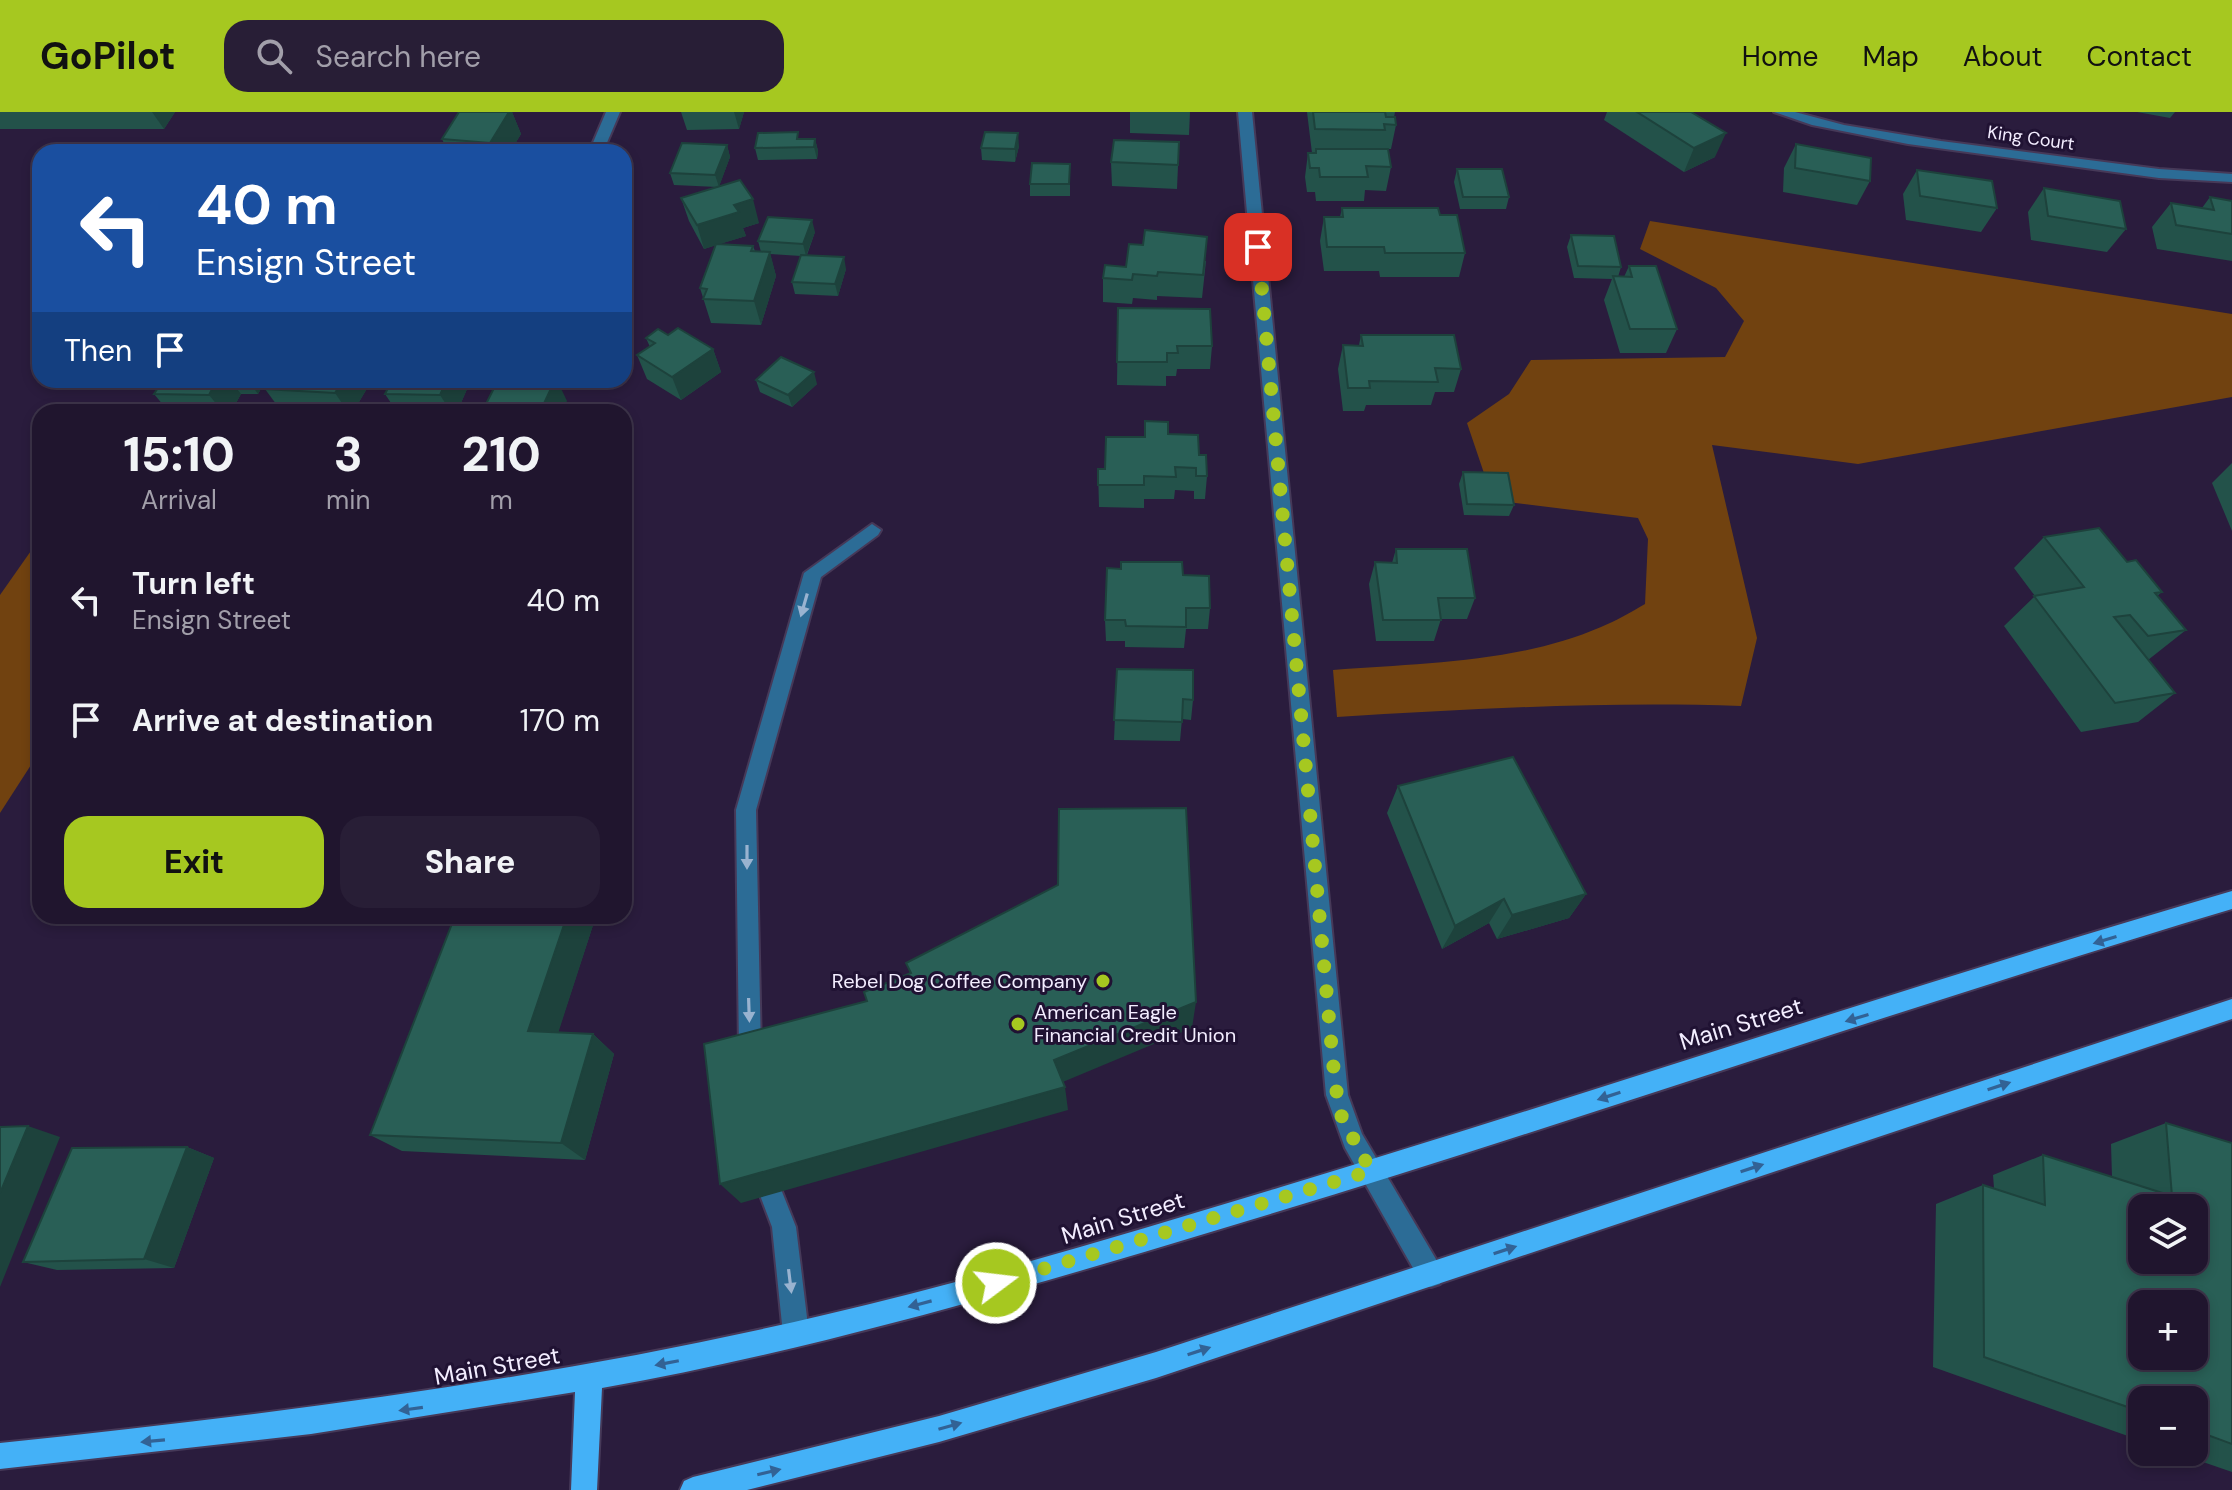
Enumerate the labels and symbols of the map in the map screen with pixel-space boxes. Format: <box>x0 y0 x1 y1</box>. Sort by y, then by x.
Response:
street label: King Court <box>1986 120 2076 156</box>
pin <box>1224 213 1292 281</box>
one-way arrow <box>797 593 810 617</box>
one-way arrow <box>741 845 753 870</box>
one-way arrow <box>2092 934 2116 946</box>
place label: Rebel Dog Coffee Company <box>832 968 1087 994</box>
marker: Rebel Dog Coffee Company <box>1094 972 1112 990</box>
street label: Main Street <box>1676 990 1806 1057</box>
one-way arrow <box>742 998 755 1023</box>
place label: American Eagle Financial Credit Union <box>1034 999 1236 1048</box>
one-way arrow <box>1844 1012 1868 1024</box>
marker: American Eagle Financial Credit Union <box>1009 1015 1027 1033</box>
one-way arrow <box>1987 1080 2011 1092</box>
one-way arrow <box>1596 1090 1620 1102</box>
one-way arrow <box>1740 1162 1764 1174</box>
street label: Main Street <box>1058 1184 1188 1251</box>
position arrow <box>954 1241 1038 1325</box>
one-way arrow <box>1493 1244 1517 1256</box>
one-way arrow <box>784 1269 797 1294</box>
one-way arrow <box>907 1298 932 1310</box>
street label: Main Street <box>432 1339 562 1392</box>
one-way arrow <box>1187 1344 1211 1356</box>
one-way arrow <box>654 1357 679 1370</box>
one-way arrow <box>398 1403 423 1416</box>
one-way arrow <box>939 1419 963 1432</box>
one-way arrow <box>140 1434 165 1447</box>
one-way arrow <box>757 1466 782 1478</box>

